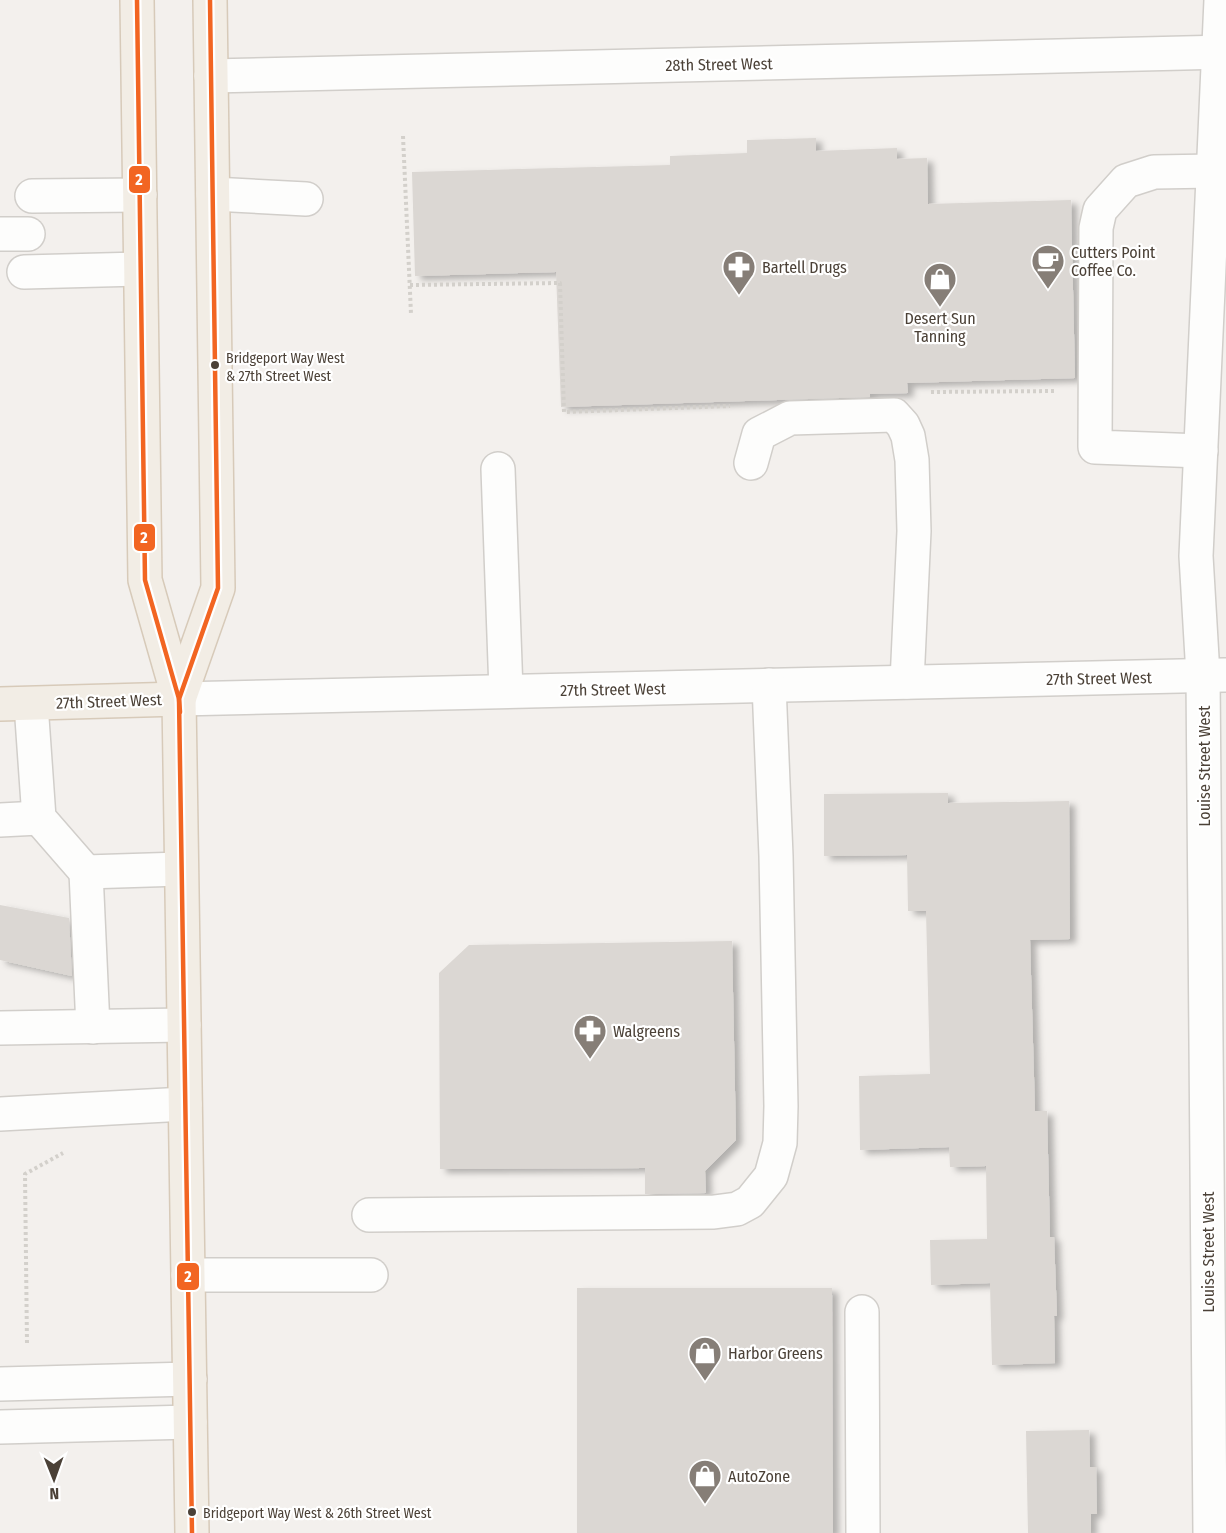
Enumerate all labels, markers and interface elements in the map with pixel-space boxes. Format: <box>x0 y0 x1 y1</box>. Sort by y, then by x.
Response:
street label: 28th Street West <box>665 54 774 75</box>
line badge: 2 <box>128 165 151 194</box>
text: 2 <box>134 170 143 189</box>
cafe icon: Cutters Point Coffee Co. <box>1030 243 1066 290</box>
place label: Cutters Point Coffee Co. <box>1071 243 1156 280</box>
pharmacy icon: Bartell Drugs <box>721 249 757 296</box>
place label: Bartell Drugs <box>762 258 847 277</box>
shop icon: Desert Sun Tanning <box>922 261 958 308</box>
place label: Desert Sun Tanning <box>904 309 976 346</box>
place label: Bridgeport Way West & 27th Street West <box>226 350 345 385</box>
marker: Bridgeport Way West & 27th Street West <box>209 359 221 371</box>
line badge: 2 <box>133 523 156 552</box>
text: 2 <box>139 528 148 547</box>
street label: 27th Street West <box>1046 668 1153 689</box>
street label: 27th Street West <box>560 679 667 700</box>
street label: 27th Street West <box>56 690 163 713</box>
street label: Louise Street West <box>1195 705 1214 826</box>
pharmacy icon: Walgreens <box>572 1013 608 1060</box>
place label: Walgreens <box>613 1022 680 1041</box>
street label: Louise Street West <box>1199 1191 1218 1312</box>
line badge: 2 <box>176 1262 200 1291</box>
text: 2 <box>183 1267 192 1286</box>
shop icon: Harbor Greens <box>687 1335 723 1382</box>
place label: Harbor Greens <box>728 1344 823 1363</box>
north arrow <box>24 1449 84 1509</box>
shop icon: AutoZone <box>687 1458 723 1505</box>
place label: AutoZone <box>728 1467 790 1486</box>
text: N <box>49 1484 59 1503</box>
place label: Bridgeport Way West & 26th Street West <box>203 1505 432 1522</box>
marker: Bridgeport Way West & 26th Street West <box>186 1506 198 1518</box>

